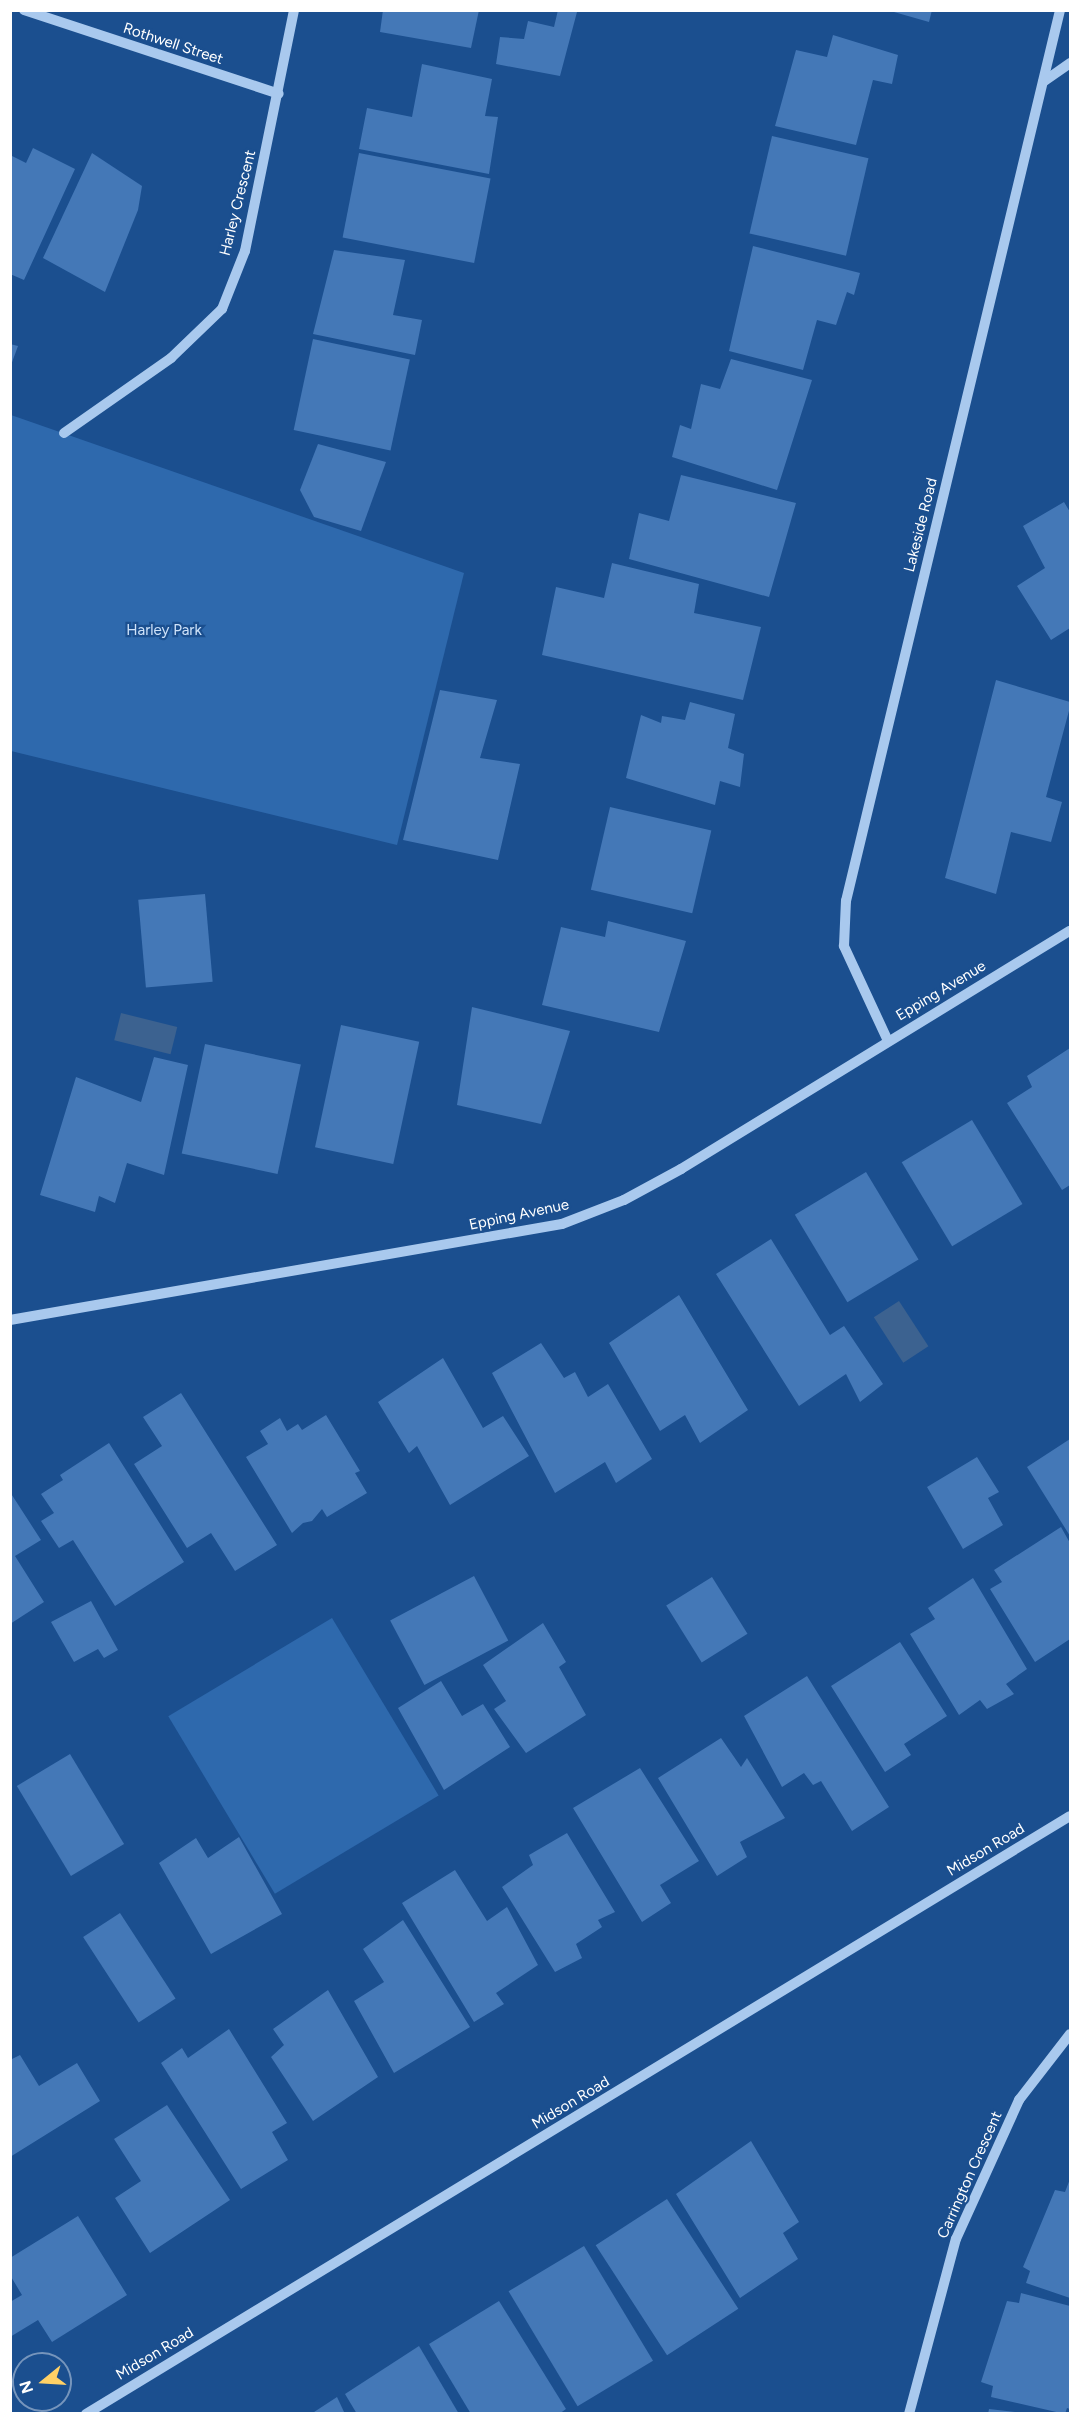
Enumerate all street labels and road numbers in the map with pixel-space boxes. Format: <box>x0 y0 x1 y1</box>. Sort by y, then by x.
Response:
street label: Rothwell Street <box>121 19 225 69</box>
street label: Harley Crescent <box>216 148 260 258</box>
street label: Lakeside Road <box>901 476 941 574</box>
street label: Epping Avenue <box>893 957 989 1025</box>
street label: Epping Avenue <box>467 1196 571 1234</box>
street label: Midson Road <box>944 1820 1028 1880</box>
street label: Midson Road <box>529 2073 613 2133</box>
street label: Carrington Crescent <box>934 2109 1006 2241</box>
street label: Midson Road <box>113 2324 197 2384</box>

